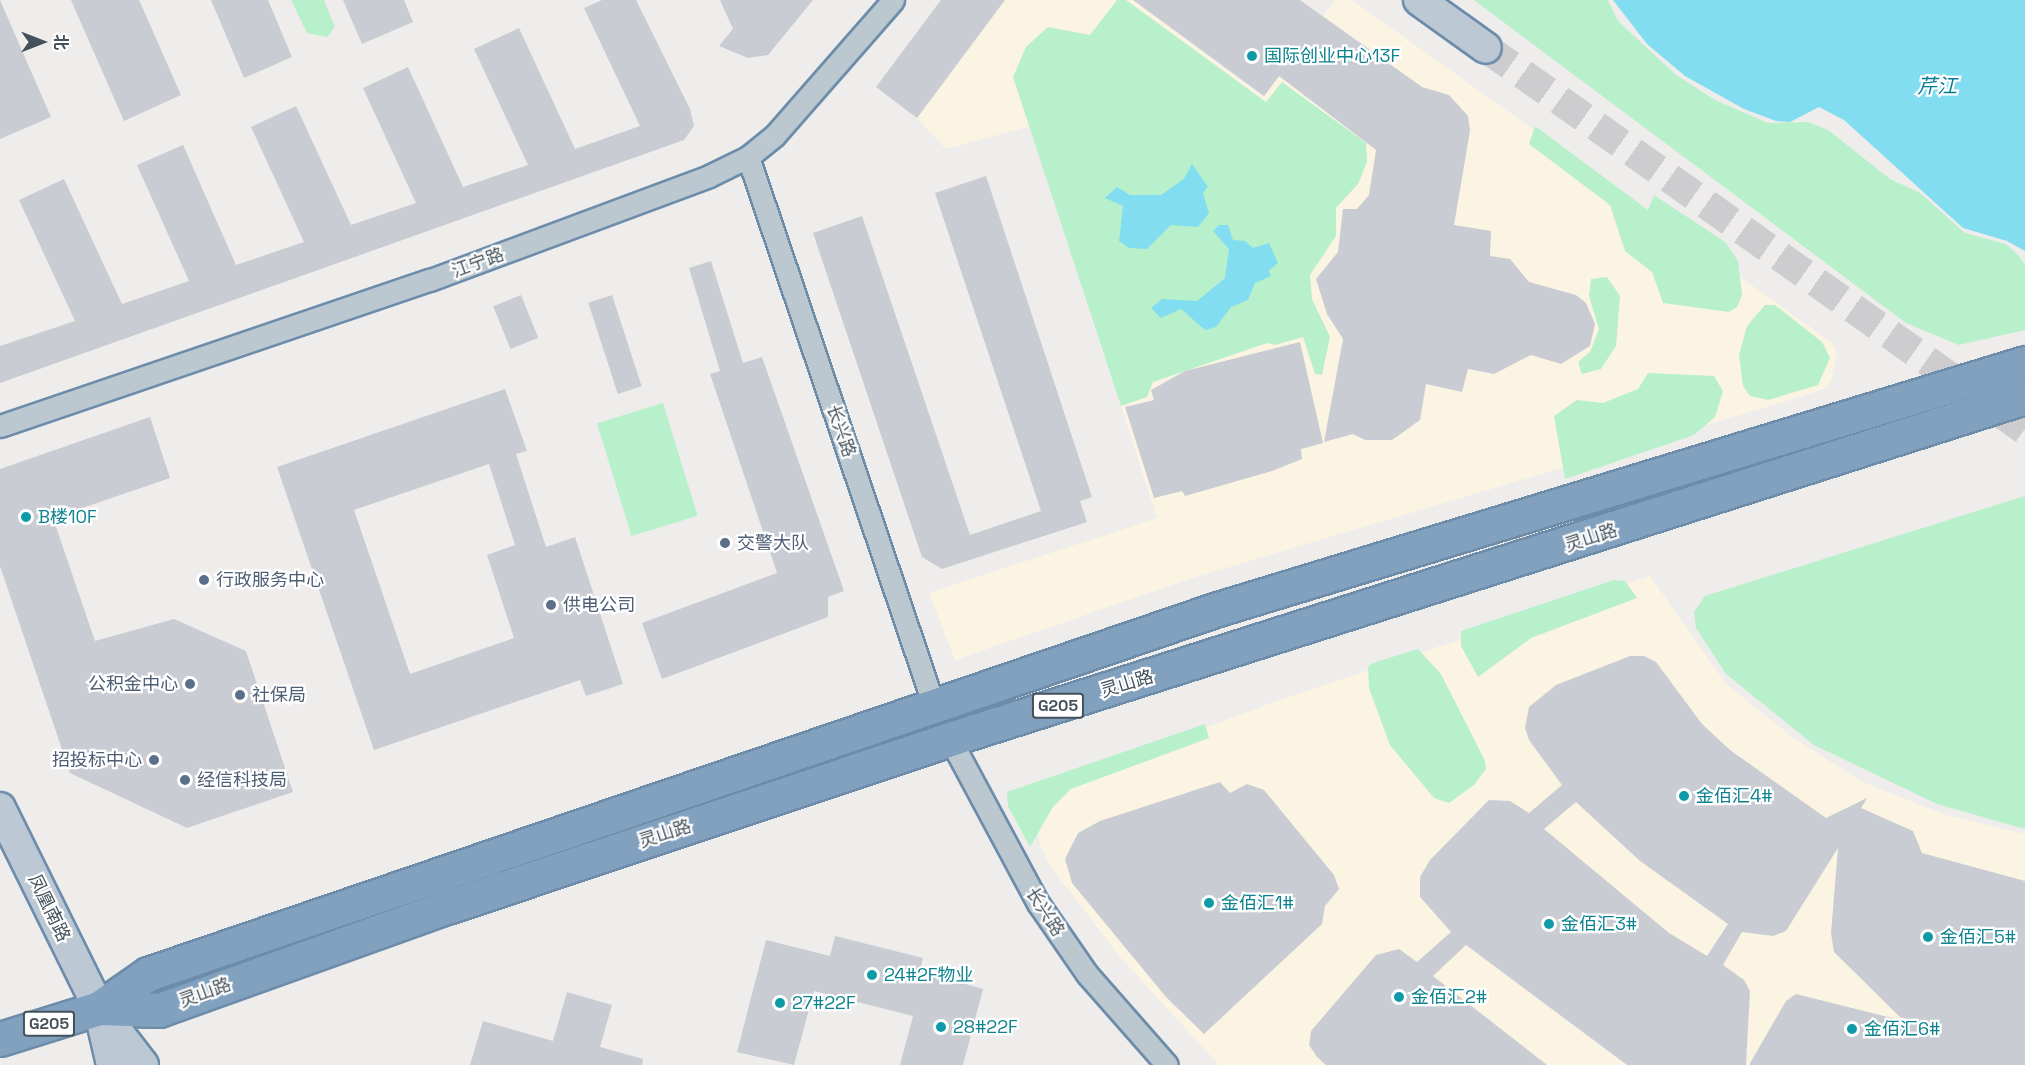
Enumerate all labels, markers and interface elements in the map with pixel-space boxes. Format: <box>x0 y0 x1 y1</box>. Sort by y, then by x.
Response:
north arrow <box>12 12 72 72</box>
text: 北 <box>50 34 71 50</box>
place label: 国际创业中心13F <box>1264 45 1400 67</box>
marker: 国际创业中心13F <box>1245 49 1259 63</box>
water label: 芹江 <box>1917 74 1957 98</box>
street label: 江宁路 <box>449 244 507 282</box>
street label: 长兴路 <box>822 402 860 460</box>
place label: B楼10F <box>38 506 97 528</box>
marker: B楼10F <box>19 510 33 524</box>
street label: 灵山路 <box>1562 519 1620 557</box>
place label: 交警大队 <box>737 532 809 554</box>
marker: 交警大队 <box>718 536 732 550</box>
place label: 行政服务中心 <box>216 569 324 591</box>
marker: 行政服务中心 <box>197 573 211 587</box>
place label: 供电公司 <box>563 594 635 616</box>
marker: 供电公司 <box>544 598 558 612</box>
street label: 灵山路 <box>1098 666 1156 702</box>
place label: 公积金中心 <box>88 673 178 695</box>
marker: 公积金中心 <box>183 677 197 691</box>
place label: 社保局 <box>252 684 306 706</box>
marker: 社保局 <box>233 688 247 702</box>
road number: G205 <box>1031 693 1085 719</box>
place label: 招投标中心 <box>52 749 142 771</box>
marker: 招投标中心 <box>147 753 161 767</box>
place label: 经信科技局 <box>197 769 287 791</box>
marker: 经信科技局 <box>178 773 192 787</box>
place label: 金佰汇4# <box>1696 785 1773 807</box>
marker: 金佰汇4# <box>1677 789 1691 803</box>
street label: 灵山路 <box>636 815 694 853</box>
street label: 凤凰南路 <box>24 871 74 945</box>
street label: 长兴路 <box>1021 883 1069 941</box>
place label: 金佰汇1# <box>1221 892 1294 914</box>
marker: 金佰汇1# <box>1202 896 1216 910</box>
place label: 金佰汇3# <box>1561 913 1637 935</box>
marker: 金佰汇3# <box>1542 917 1556 931</box>
place label: 金佰汇5# <box>1940 926 2016 948</box>
marker: 金佰汇5# <box>1921 930 1935 944</box>
place label: 24#2F物业 <box>884 964 973 986</box>
marker: 24#2F物业 <box>865 968 879 982</box>
street label: 灵山路 <box>176 974 234 1012</box>
place label: 金佰汇2# <box>1411 986 1487 1008</box>
marker: 金佰汇2# <box>1392 990 1406 1004</box>
place label: 27#22F <box>792 992 856 1014</box>
marker: 27#22F <box>773 996 787 1010</box>
road number: G205 <box>22 1011 76 1037</box>
place label: 28#22F <box>953 1016 1018 1038</box>
place label: 金佰汇6# <box>1864 1018 1940 1040</box>
marker: 28#22F <box>934 1020 948 1034</box>
marker: 金佰汇6# <box>1845 1022 1859 1036</box>

